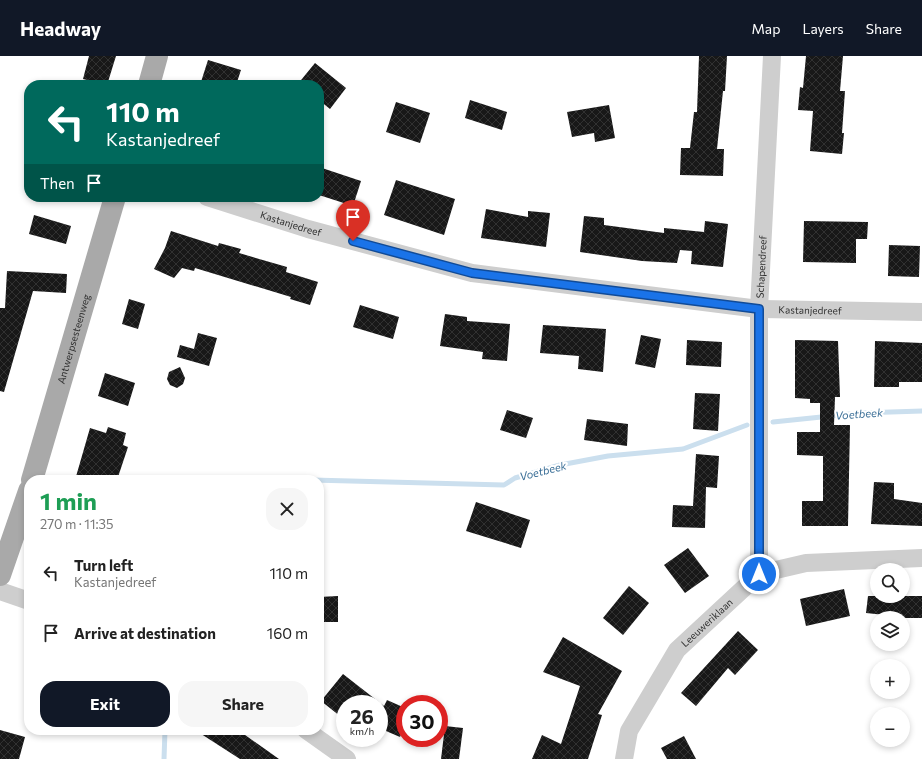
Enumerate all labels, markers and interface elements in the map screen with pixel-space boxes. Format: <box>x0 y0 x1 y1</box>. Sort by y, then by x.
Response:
text: Headway <box>20 17 101 40</box>
text: Map <box>752 20 780 37</box>
text: Layers <box>802 20 844 37</box>
text: Share <box>866 20 902 37</box>
text: 110 m <box>106 94 180 128</box>
icon: left <box>40 96 92 148</box>
text: Kastanjedreef <box>106 128 220 150</box>
icon: arrive <box>83 172 105 194</box>
text: Then <box>40 174 75 192</box>
pin <box>336 200 370 241</box>
icon: arrive <box>342 206 364 228</box>
street label: Kastanjedreef <box>259 208 323 238</box>
street label: Schapendreef <box>754 235 769 299</box>
street label: Antwerpsesteenweg <box>55 292 92 385</box>
street label: Kastanjedreef <box>778 303 842 317</box>
water label: Voetbeek <box>835 405 884 422</box>
water label: Voetbeek <box>518 458 569 483</box>
text: 1 min <box>40 486 97 515</box>
button: close <box>266 488 308 530</box>
text: 270 m · 11:35 <box>40 516 113 532</box>
position arrow <box>738 553 780 595</box>
text: Turn left <box>74 556 133 574</box>
icon: left <box>40 562 62 584</box>
map controls <box>870 563 910 747</box>
button: search <box>870 563 910 603</box>
text: 110 m <box>269 564 308 582</box>
text: Kastanjedreef <box>74 574 156 590</box>
street label: Leeuweriklaan <box>678 596 735 649</box>
button: layers <box>870 611 910 651</box>
icon: arrive <box>40 622 62 644</box>
text: Arrive at destination <box>74 624 216 642</box>
text: 160 m <box>267 624 308 642</box>
button: + <box>870 659 910 699</box>
button: Exit <box>40 681 170 727</box>
button: Share <box>178 681 308 727</box>
speed limit sign: 30 <box>396 695 448 747</box>
text: 26 <box>350 704 374 728</box>
button: − <box>870 707 910 747</box>
text: km/h <box>350 725 374 737</box>

